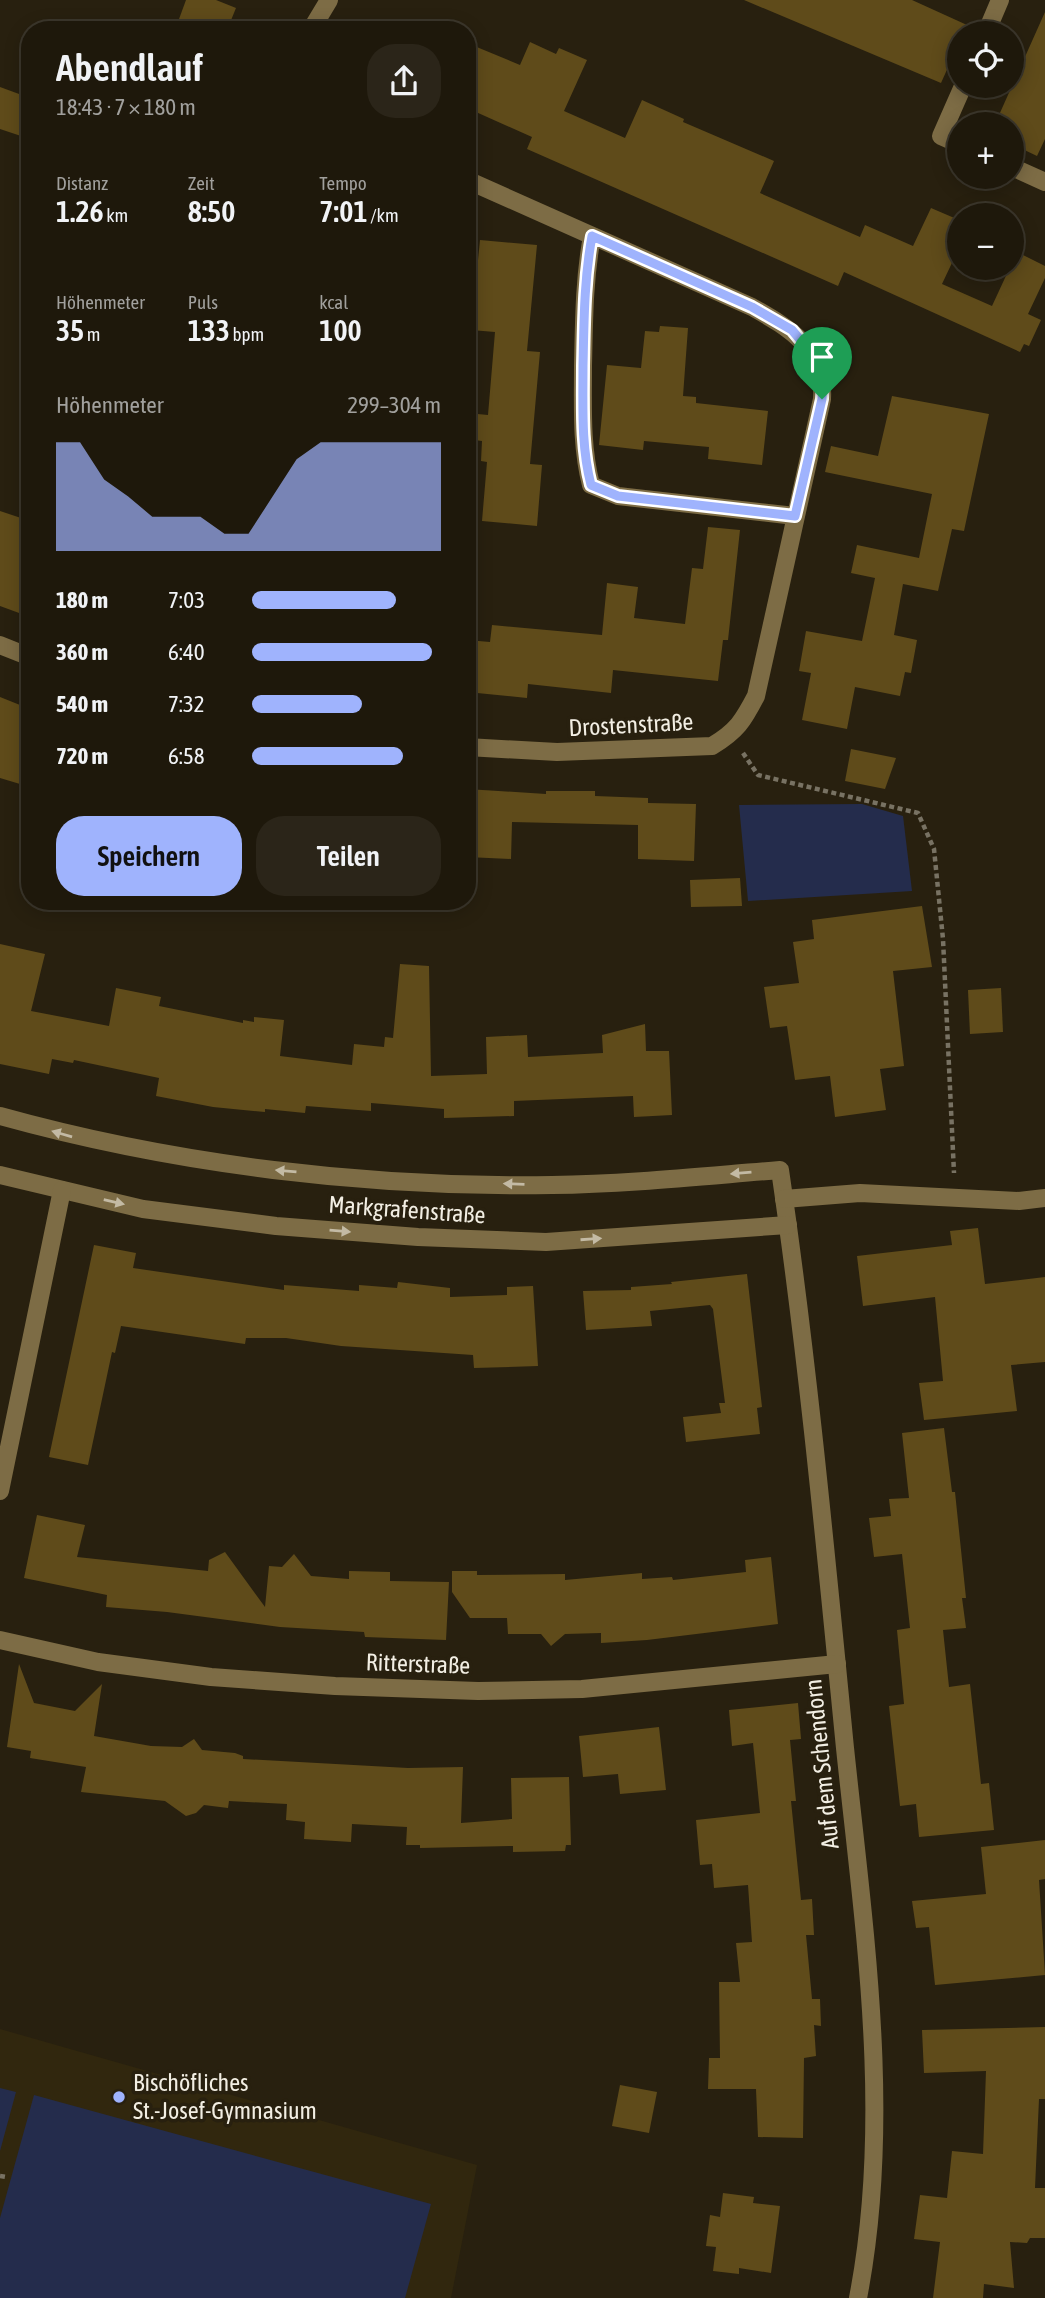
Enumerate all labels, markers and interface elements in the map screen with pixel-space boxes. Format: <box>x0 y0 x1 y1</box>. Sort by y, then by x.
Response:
map controls <box>947 21 1024 280</box>
button: locate <box>947 21 1024 98</box>
button: share <box>367 44 441 118</box>
text: Abendlauf <box>56 46 203 89</box>
text: 18:43 · 7 × 180 m <box>56 94 196 120</box>
button: + <box>947 112 1024 189</box>
text: Distanz <box>56 172 108 194</box>
text: Zeit <box>188 172 215 194</box>
text: Tempo <box>319 172 367 194</box>
text: 1.26 <box>56 194 104 228</box>
text: 8:50 <box>188 194 235 228</box>
text: 7:01 <box>319 194 368 228</box>
button: − <box>947 203 1024 280</box>
text: km <box>104 204 128 226</box>
text: /km <box>368 204 399 226</box>
text: Höhenmeter <box>56 291 145 313</box>
text: Puls <box>188 291 218 313</box>
text: kcal <box>319 291 348 313</box>
text: 35 <box>56 313 84 347</box>
text: 133 <box>188 313 230 347</box>
text: 100 <box>319 313 362 347</box>
text: m <box>84 323 101 345</box>
text: bpm <box>230 323 264 345</box>
pin <box>792 327 852 399</box>
icon: arrive <box>803 338 841 376</box>
text: Höhenmeter <box>56 392 164 418</box>
text: 299–304 m <box>347 392 441 418</box>
text: 180 m <box>56 587 108 613</box>
text: 7:03 <box>168 587 205 613</box>
text: 360 m <box>56 639 108 665</box>
text: 6:40 <box>168 639 205 665</box>
text: 540 m <box>56 691 108 717</box>
text: 7:32 <box>168 691 205 717</box>
street label: Drostenstraße <box>568 708 694 741</box>
text: 720 m <box>56 743 108 769</box>
text: 6:58 <box>168 743 205 769</box>
button: Speichern <box>56 816 242 896</box>
button: Teilen <box>256 816 441 896</box>
one-way arrow <box>52 1128 73 1138</box>
one-way arrow <box>275 1165 297 1176</box>
one-way arrow <box>729 1168 751 1179</box>
one-way arrow <box>502 1178 524 1190</box>
street label: Markgrafenstraße <box>328 1191 487 1228</box>
one-way arrow <box>103 1197 125 1208</box>
one-way arrow <box>329 1226 351 1237</box>
one-way arrow <box>580 1233 602 1244</box>
street label: Ritterstraße <box>365 1648 471 1679</box>
street label: Auf dem Schendorn <box>799 1678 844 1850</box>
place label: Bischöfliches St.-Josef-Gymnasium <box>133 2069 317 2124</box>
marker: Bischöfliches St.-Josef-Gymnasium <box>111 2089 127 2105</box>

